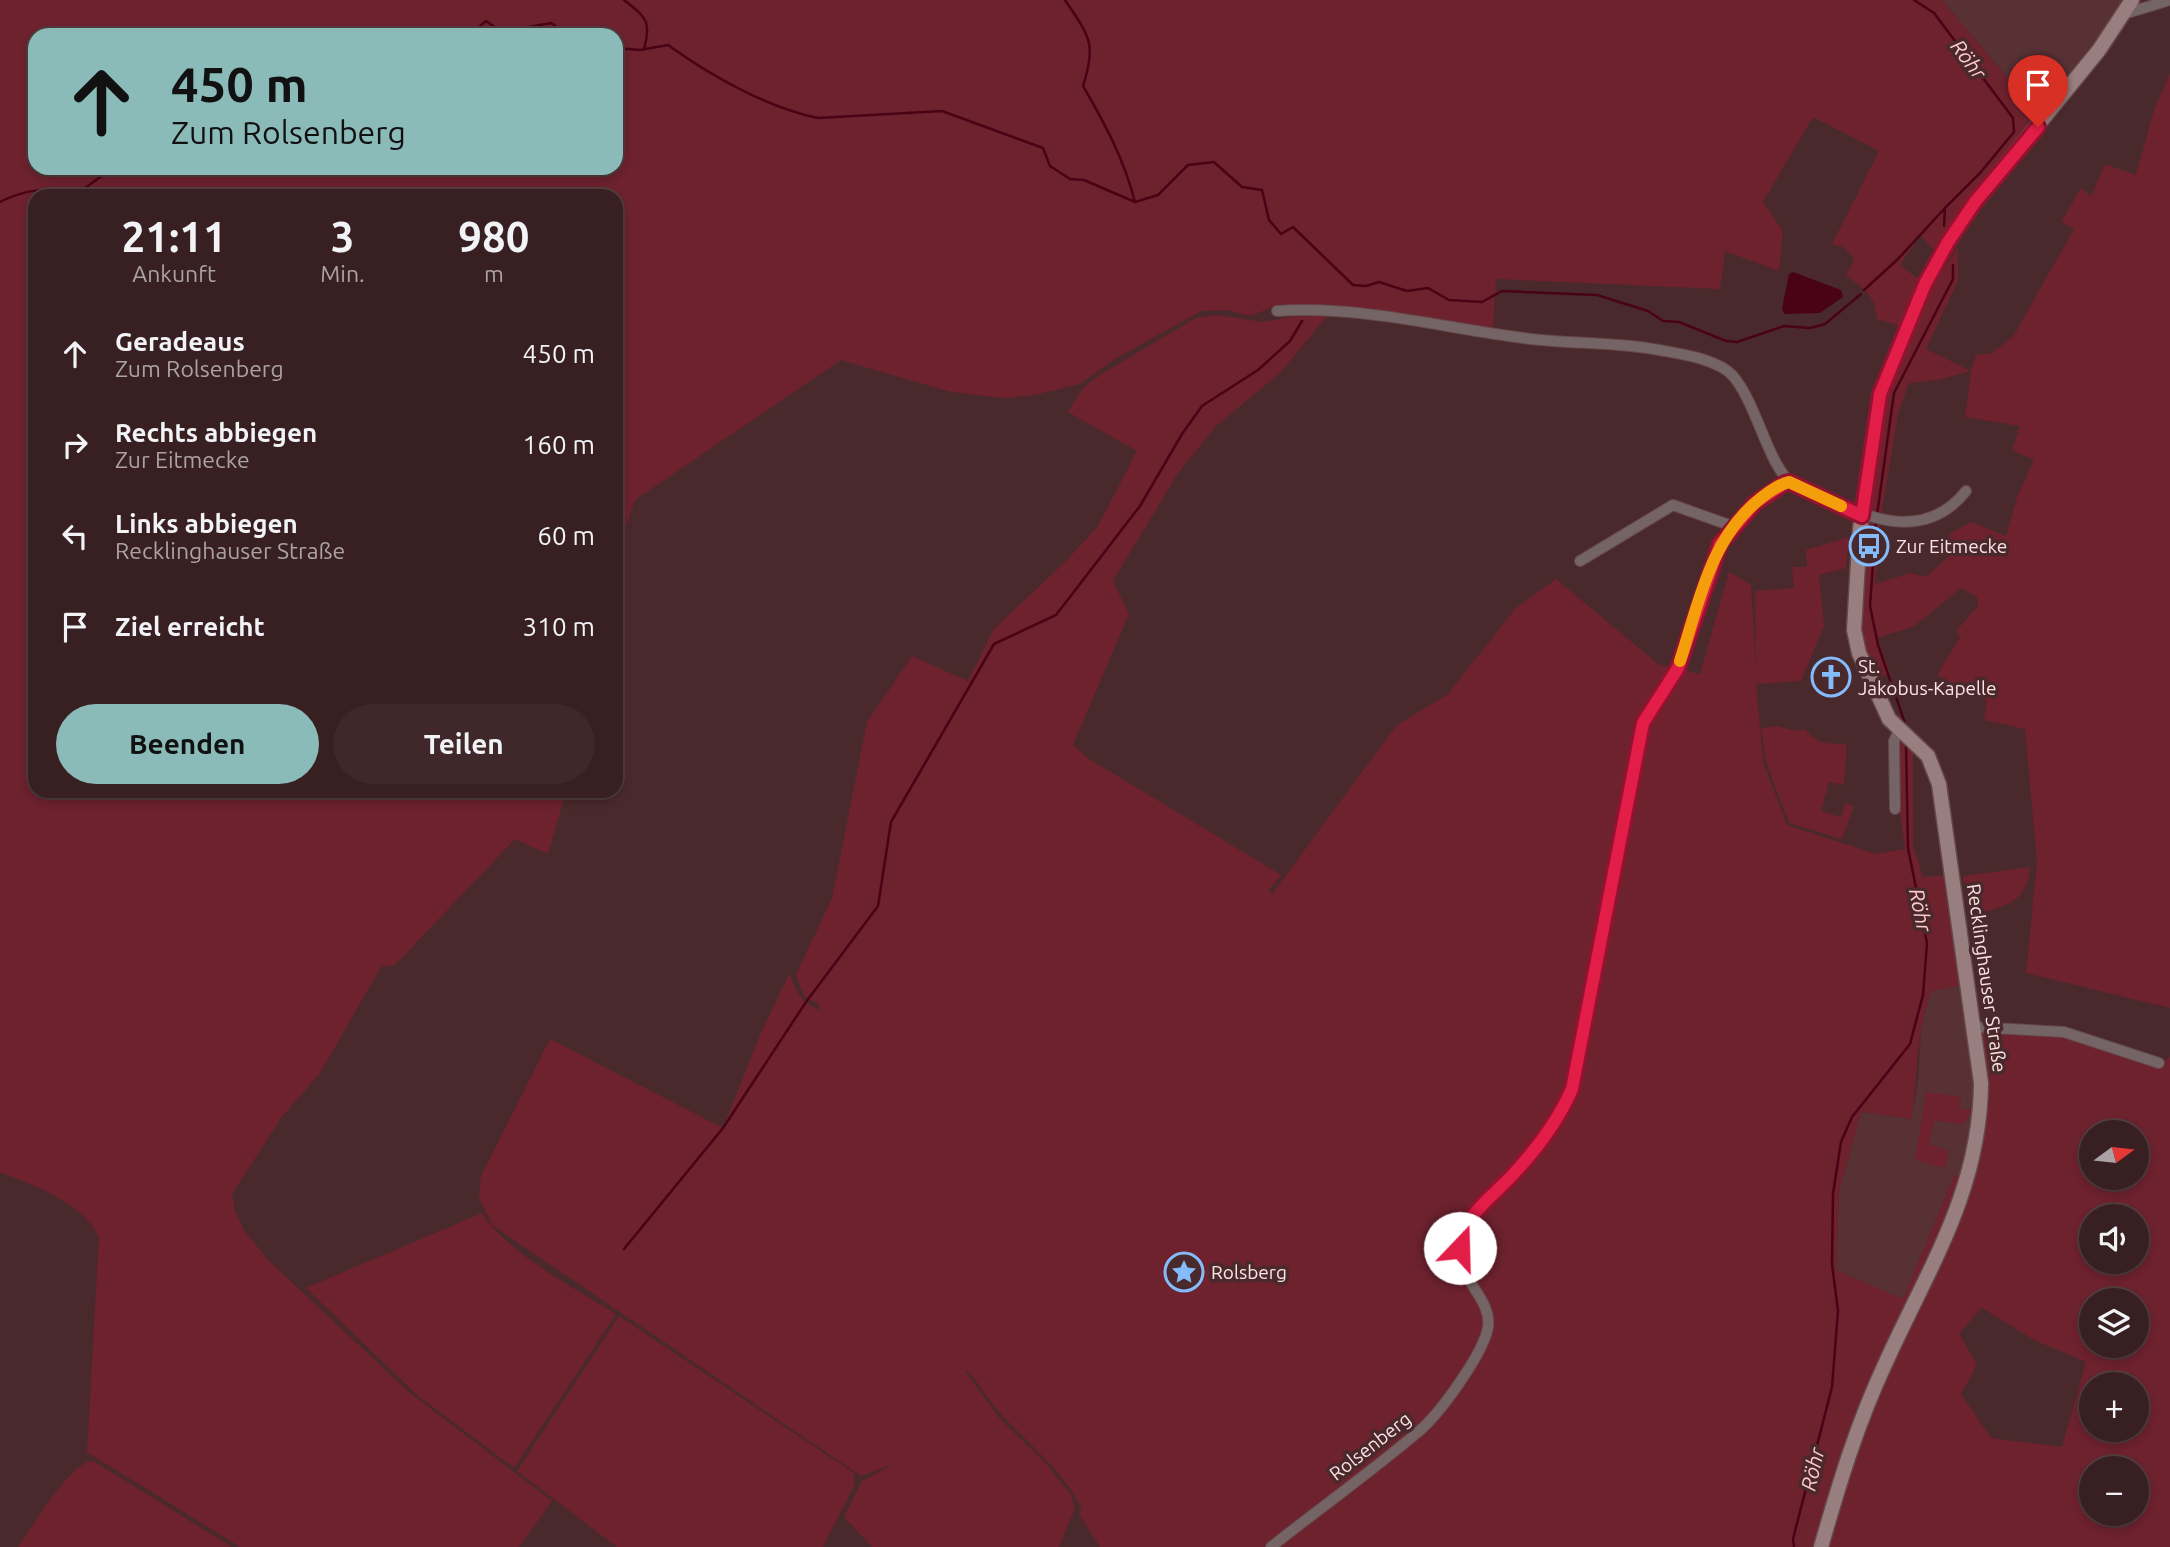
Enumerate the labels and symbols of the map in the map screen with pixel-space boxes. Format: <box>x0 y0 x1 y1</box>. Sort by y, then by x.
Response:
water label: Röhr <box>1946 34 1992 84</box>
pin <box>2008 55 2068 127</box>
bus stop icon: Zur Eitmecke <box>1848 525 1890 567</box>
place label: Zur Eitmecke <box>1896 535 2007 557</box>
place label: St. Jakobus-Kapelle <box>1858 655 1997 699</box>
church icon: St. Jakobus-Kapelle <box>1810 656 1852 698</box>
street label: Recklinghauser Straße <box>1963 882 2011 1074</box>
water label: Röhr <box>1905 886 1937 935</box>
north arrow <box>2079 1120 2149 1190</box>
position arrow <box>1423 1211 1497 1285</box>
place icon: Rolsberg <box>1163 1251 1205 1293</box>
place label: Rolsberg <box>1211 1261 1287 1283</box>
street label: Rolsenberg <box>1325 1407 1415 1485</box>
water label: Röhr <box>1795 1444 1829 1493</box>

